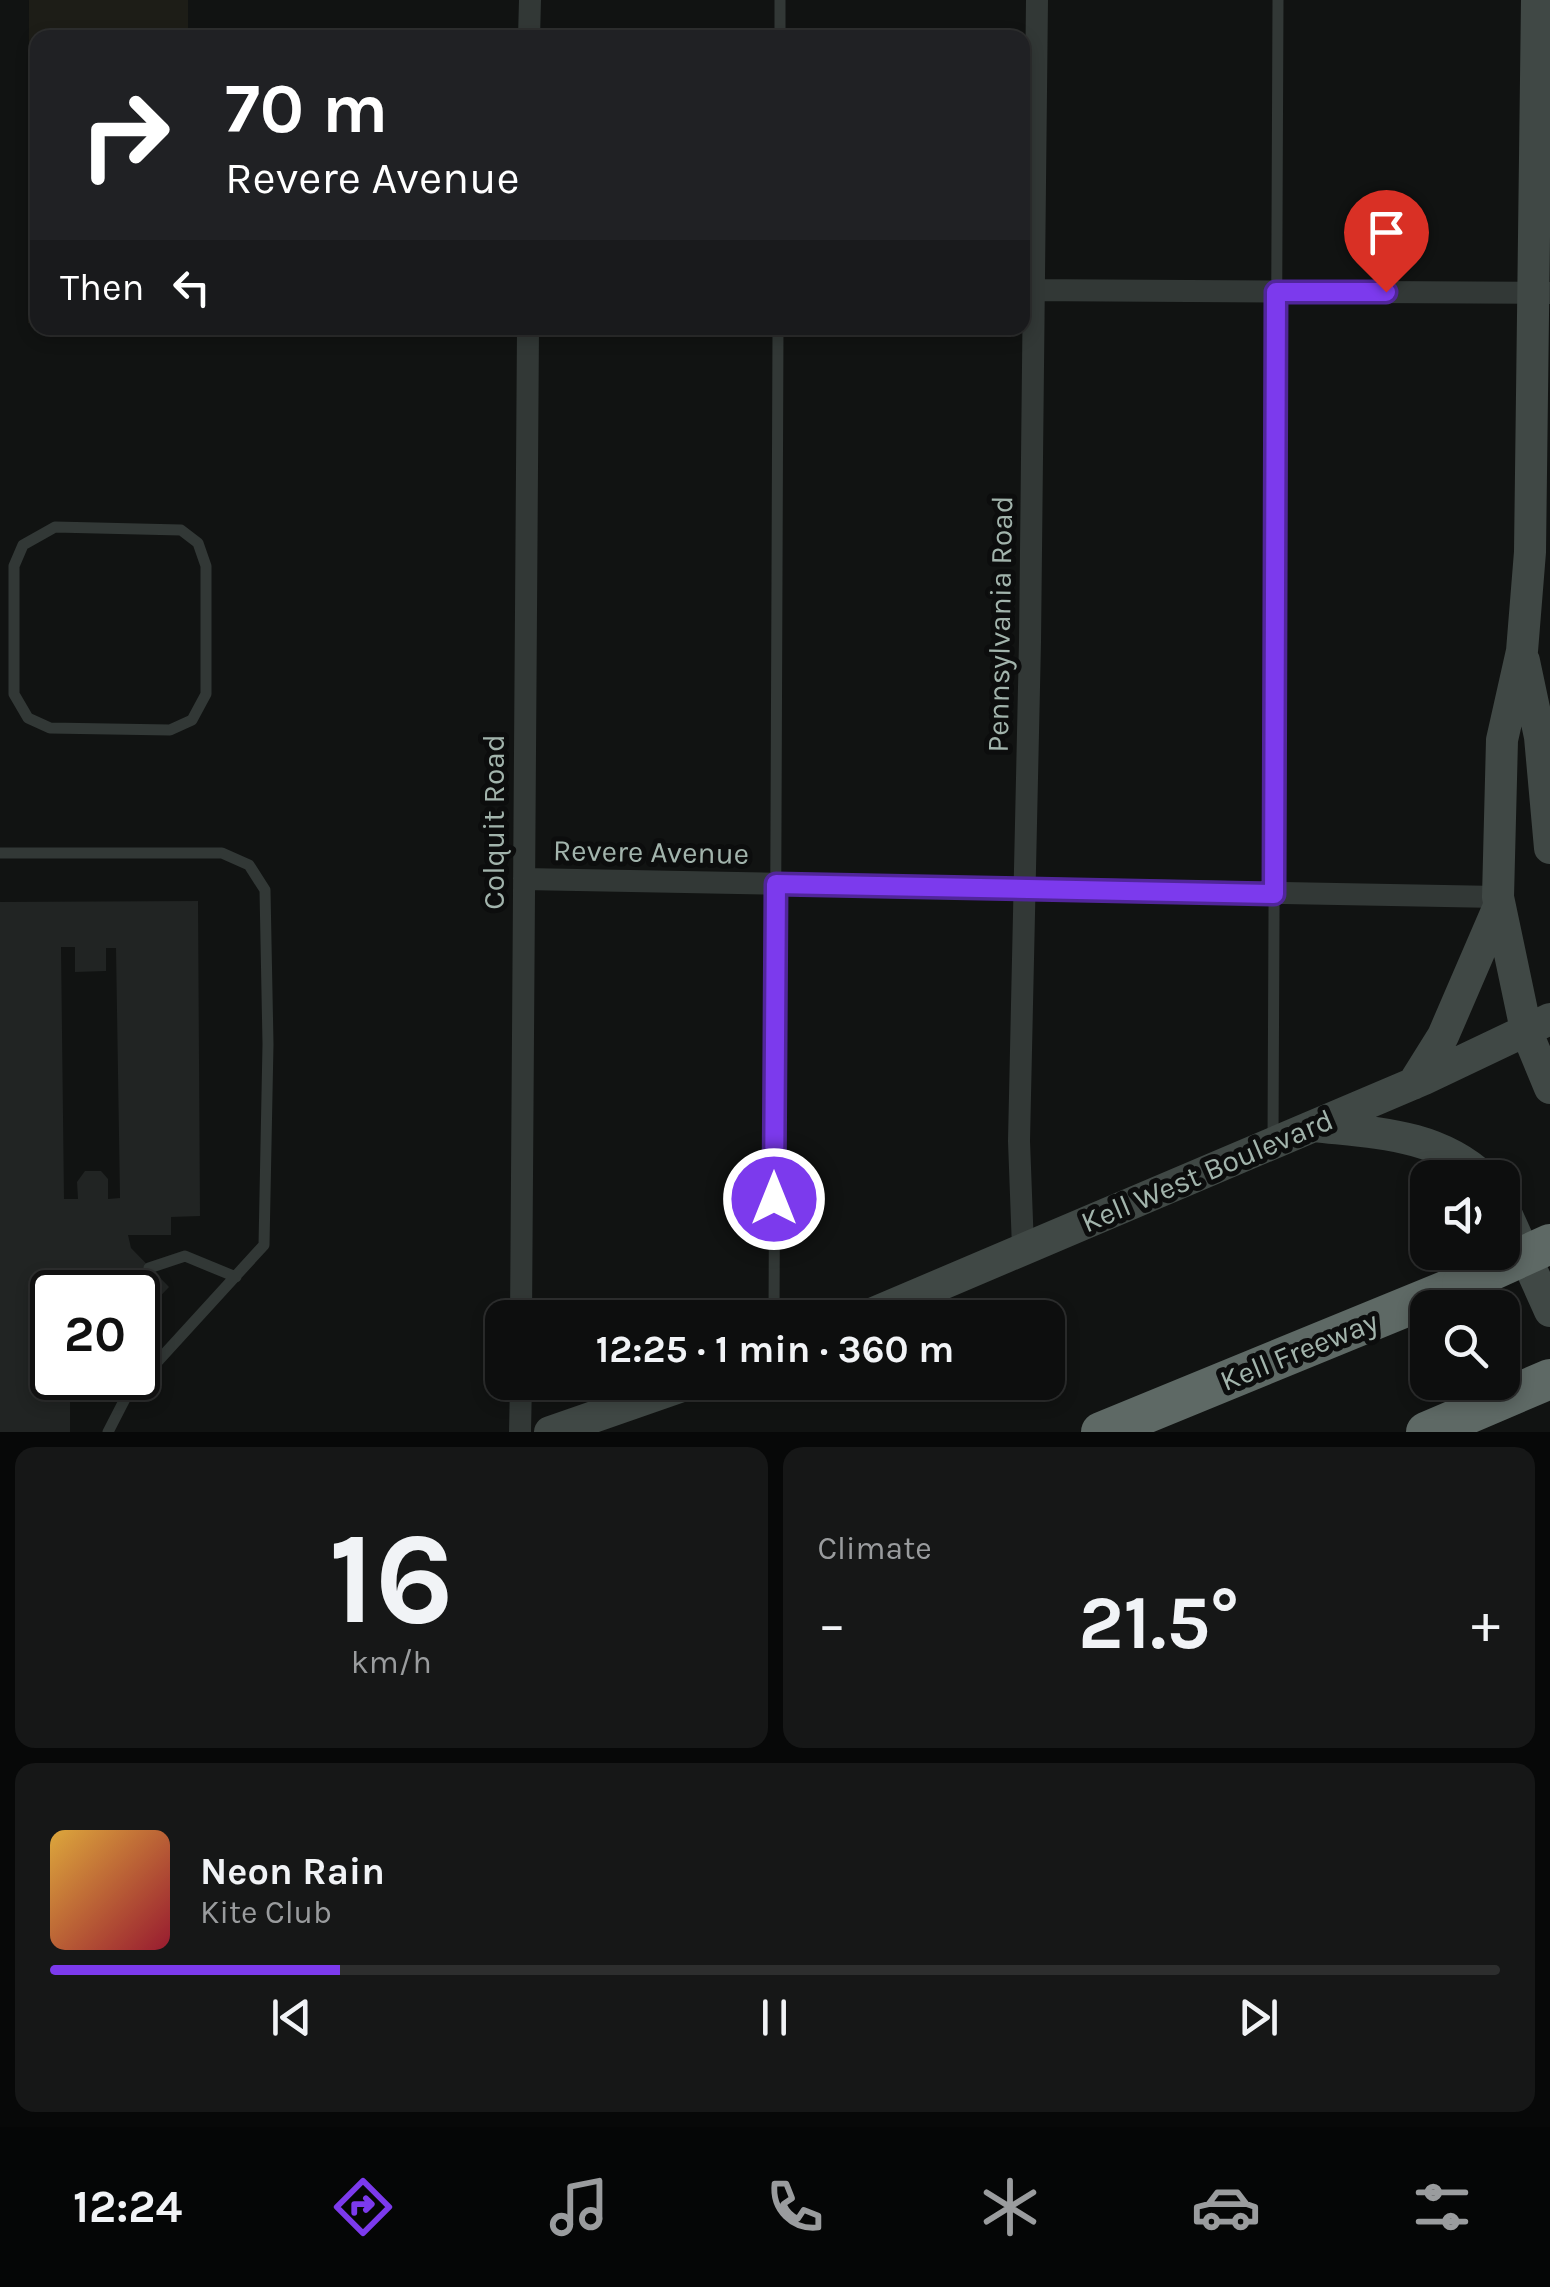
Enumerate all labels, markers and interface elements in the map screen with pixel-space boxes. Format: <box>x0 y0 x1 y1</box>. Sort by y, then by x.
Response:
text: 70 m <box>225 68 388 150</box>
icon: right <box>60 70 190 200</box>
text: Revere Avenue <box>225 152 520 204</box>
pin <box>1344 190 1429 293</box>
icon: arrive <box>1359 205 1414 260</box>
icon: left <box>164 260 219 315</box>
text: Then <box>60 265 144 310</box>
street label: Pennsylvania Road <box>980 495 1020 753</box>
street label: Colquit Road <box>476 734 512 910</box>
street label: Revere Avenue <box>553 832 749 872</box>
street label: Kell West Boulevard <box>1076 1102 1338 1240</box>
position arrow <box>722 1147 826 1251</box>
map controls <box>1410 1160 1520 1400</box>
button: sound <box>1410 1160 1520 1270</box>
speed limit sign: 20 <box>30 1270 160 1400</box>
button: search <box>1410 1290 1520 1400</box>
street label: Kell Freeway <box>1215 1303 1383 1399</box>
text: 12:25 · 1 min · 360 m <box>596 1327 954 1372</box>
text: 16 <box>329 1503 454 1655</box>
text: Climate <box>818 1530 932 1567</box>
text: 21.5° <box>1078 1579 1239 1667</box>
text: − <box>818 1592 846 1656</box>
text: + <box>1471 1592 1500 1656</box>
text: km/h <box>351 1644 432 1681</box>
text: Neon Rain <box>200 1849 385 1894</box>
text: Kite Club <box>200 1894 332 1931</box>
icon: previous <box>264 1990 319 2045</box>
icon: pause <box>747 1990 802 2045</box>
icon: next <box>1231 1990 1286 2045</box>
icon: directions <box>328 2172 398 2242</box>
icon: music <box>544 2172 614 2242</box>
icon: phone <box>760 2172 830 2242</box>
icon: climate <box>975 2172 1045 2242</box>
icon: car <box>1191 2172 1261 2242</box>
icon: filters <box>1407 2172 1477 2242</box>
text: 12:24 <box>73 2181 182 2233</box>

